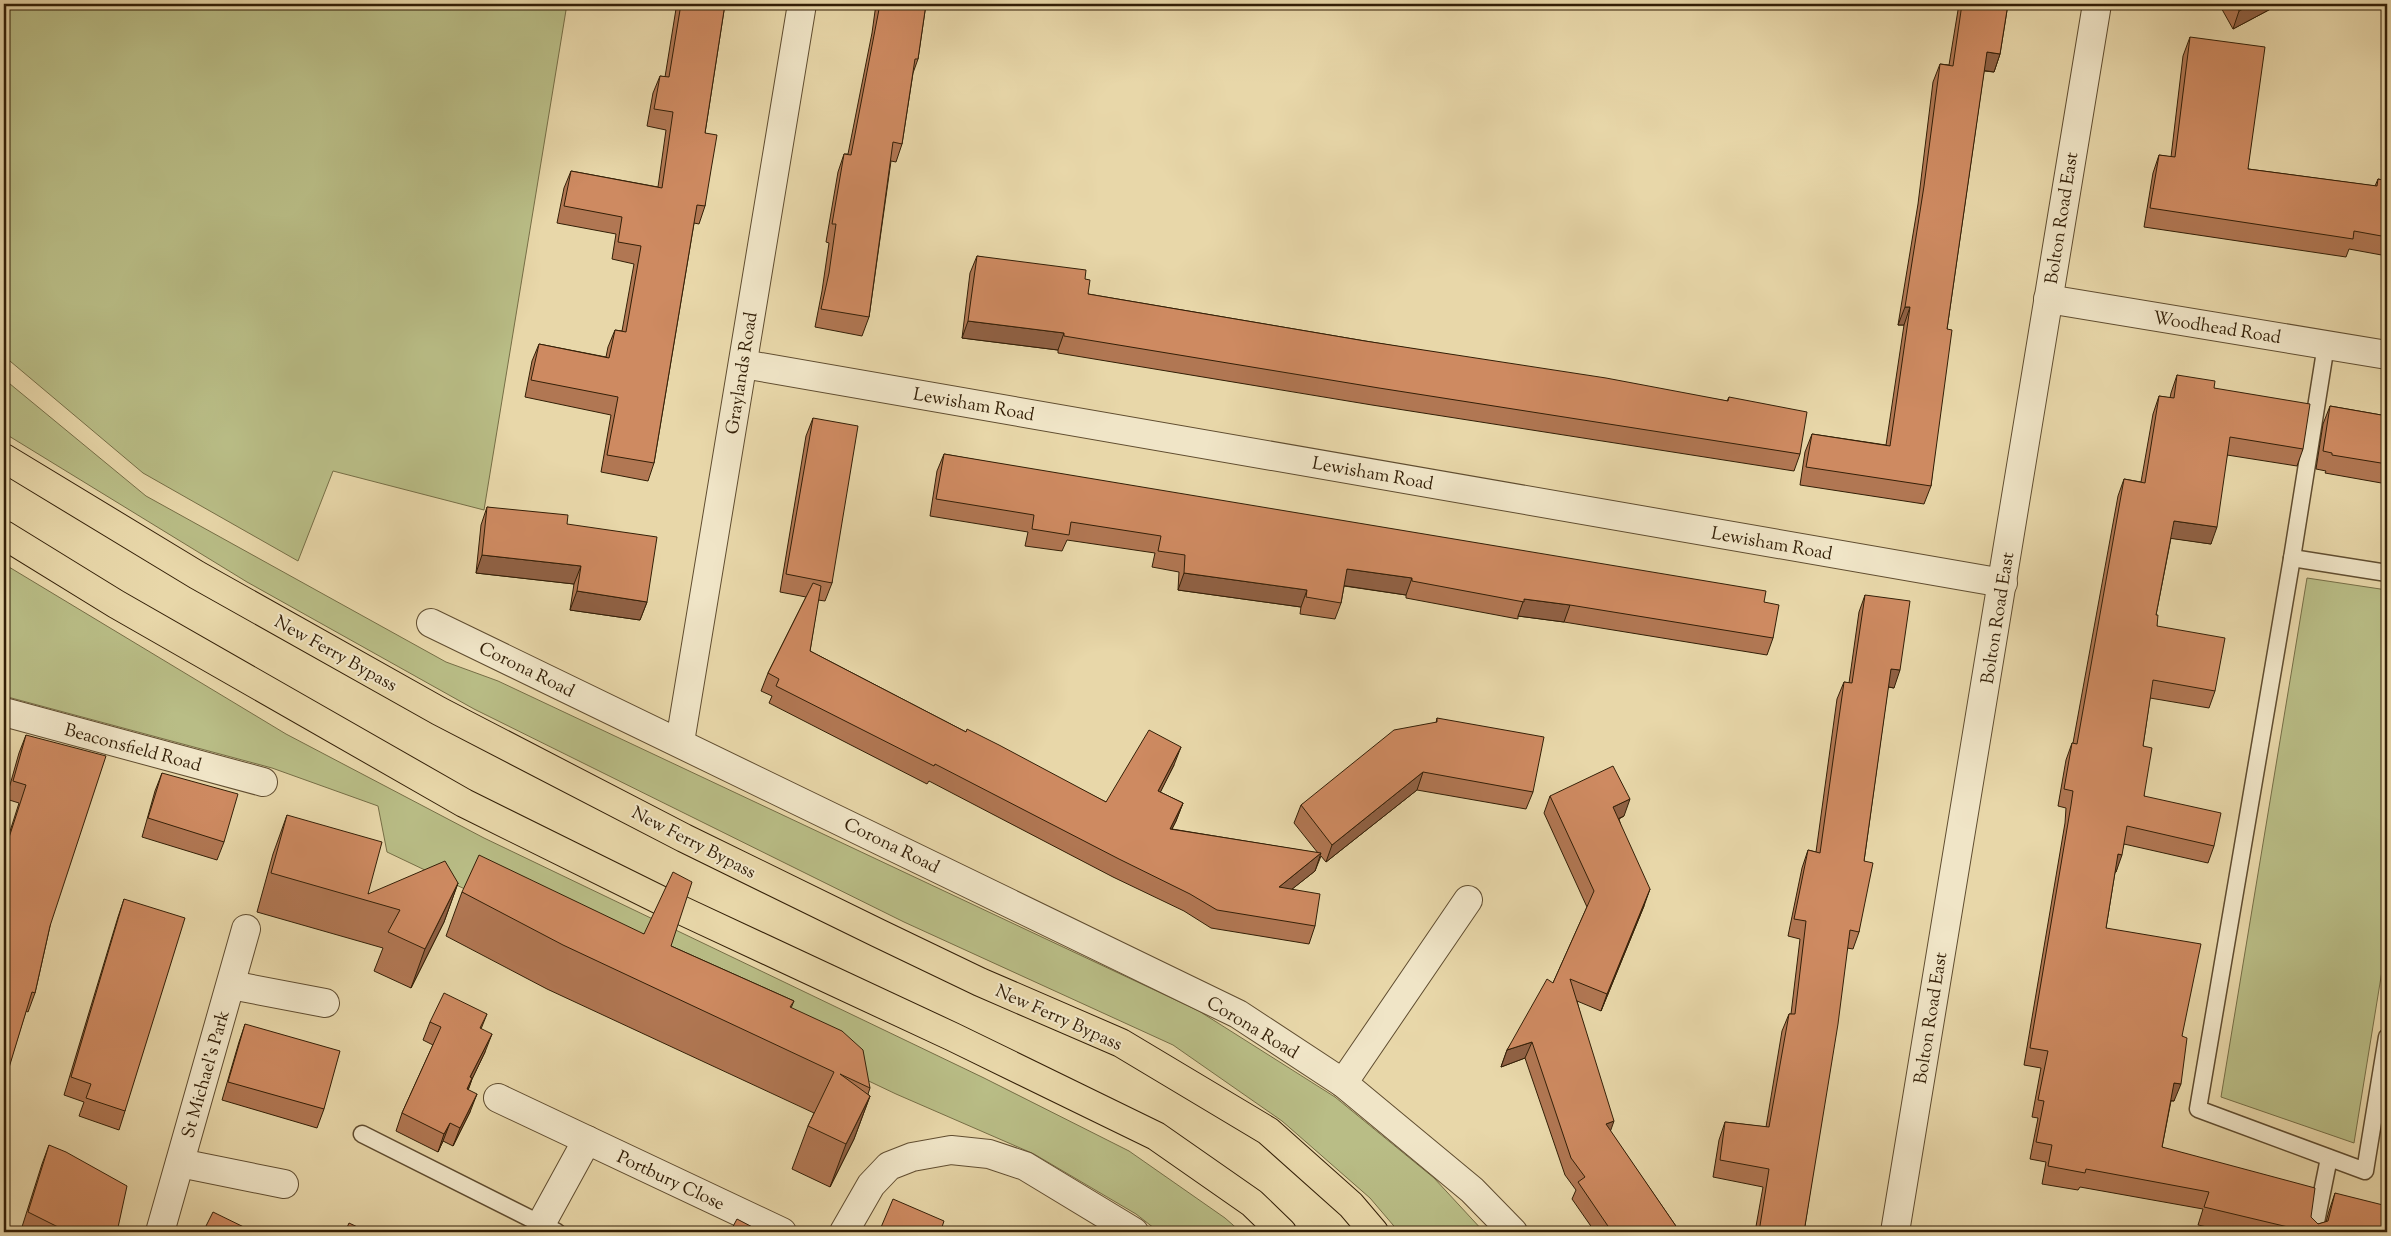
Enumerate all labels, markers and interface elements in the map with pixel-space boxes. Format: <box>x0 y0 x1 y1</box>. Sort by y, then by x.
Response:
street label: Bolton Road East <box>2040 151 2086 286</box>
street label: Woodhead Road <box>2151 306 2283 352</box>
street label: Graylands Road <box>720 310 765 436</box>
street label: Lewisham Road <box>911 383 1036 429</box>
street label: Lewisham Road <box>1310 452 1435 498</box>
street label: Lewisham Road <box>1709 522 1834 568</box>
street label: Bolton Road East <box>1976 551 2022 686</box>
street label: New Ferry Bypass <box>269 610 401 699</box>
street label: Corona Road <box>474 636 578 705</box>
street label: Beaconsfield Road <box>61 718 204 780</box>
street label: New Ferry Bypass <box>626 801 760 886</box>
street label: Corona Road <box>839 812 943 881</box>
street label: Bolton Road East <box>1909 951 1955 1086</box>
street label: New Ferry Bypass <box>990 979 1126 1058</box>
street label: Corona Road <box>1201 991 1303 1067</box>
street label: St Michael's Park <box>176 1008 238 1141</box>
street label: Portbury Close <box>612 1145 728 1218</box>

